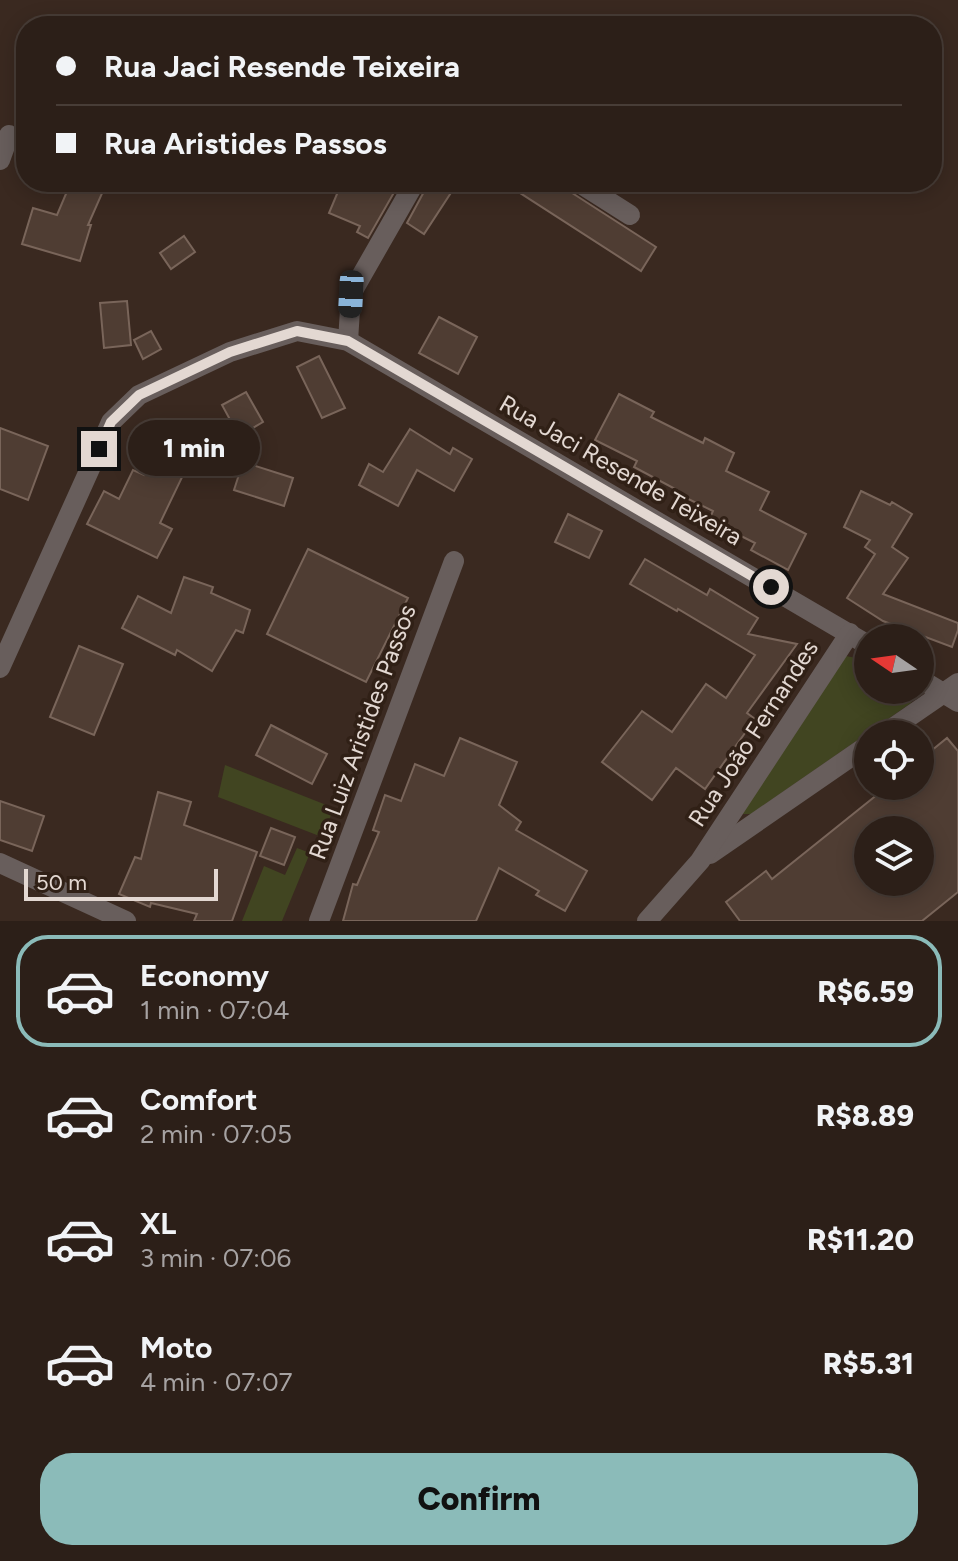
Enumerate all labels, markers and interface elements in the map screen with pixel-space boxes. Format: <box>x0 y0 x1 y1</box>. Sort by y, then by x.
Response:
text: Rua Jaci Resende Teixeira <box>104 48 460 85</box>
text: Rua Aristides Passos <box>104 125 387 162</box>
car <box>338 269 364 319</box>
street label: Rua Jaci Resende Teixeira <box>495 389 747 551</box>
callout: 1 min <box>127 421 259 477</box>
route end <box>81 431 117 467</box>
text: 1 min <box>163 432 225 464</box>
route start <box>753 569 789 605</box>
street label: Rua Luiz Aristides Passos <box>302 601 422 863</box>
north arrow <box>854 624 934 704</box>
map controls <box>854 624 934 896</box>
street label: Rua João Fernandes <box>682 634 824 832</box>
button: locate <box>854 720 934 800</box>
button: layers <box>854 816 934 896</box>
scale bar <box>24 865 218 901</box>
text: 50 m <box>36 869 87 896</box>
icon: car <box>44 955 116 1027</box>
text: Economy <box>140 957 269 994</box>
text: R$6.59 <box>817 973 914 1010</box>
text: 1 min · 07:04 <box>140 994 289 1026</box>
icon: car <box>44 1079 116 1151</box>
text: Comfort <box>140 1081 258 1118</box>
text: R$8.89 <box>816 1097 914 1134</box>
text: 2 min · 07:05 <box>140 1118 292 1150</box>
icon: car <box>44 1203 116 1275</box>
text: XL <box>140 1205 176 1242</box>
text: R$11.20 <box>807 1221 914 1258</box>
text: 3 min · 07:06 <box>140 1242 291 1274</box>
icon: car <box>44 1327 116 1399</box>
text: Moto <box>140 1329 212 1366</box>
text: R$5.31 <box>823 1345 914 1382</box>
text: 4 min · 07:07 <box>140 1366 293 1398</box>
button: Confirm <box>40 1453 918 1545</box>

